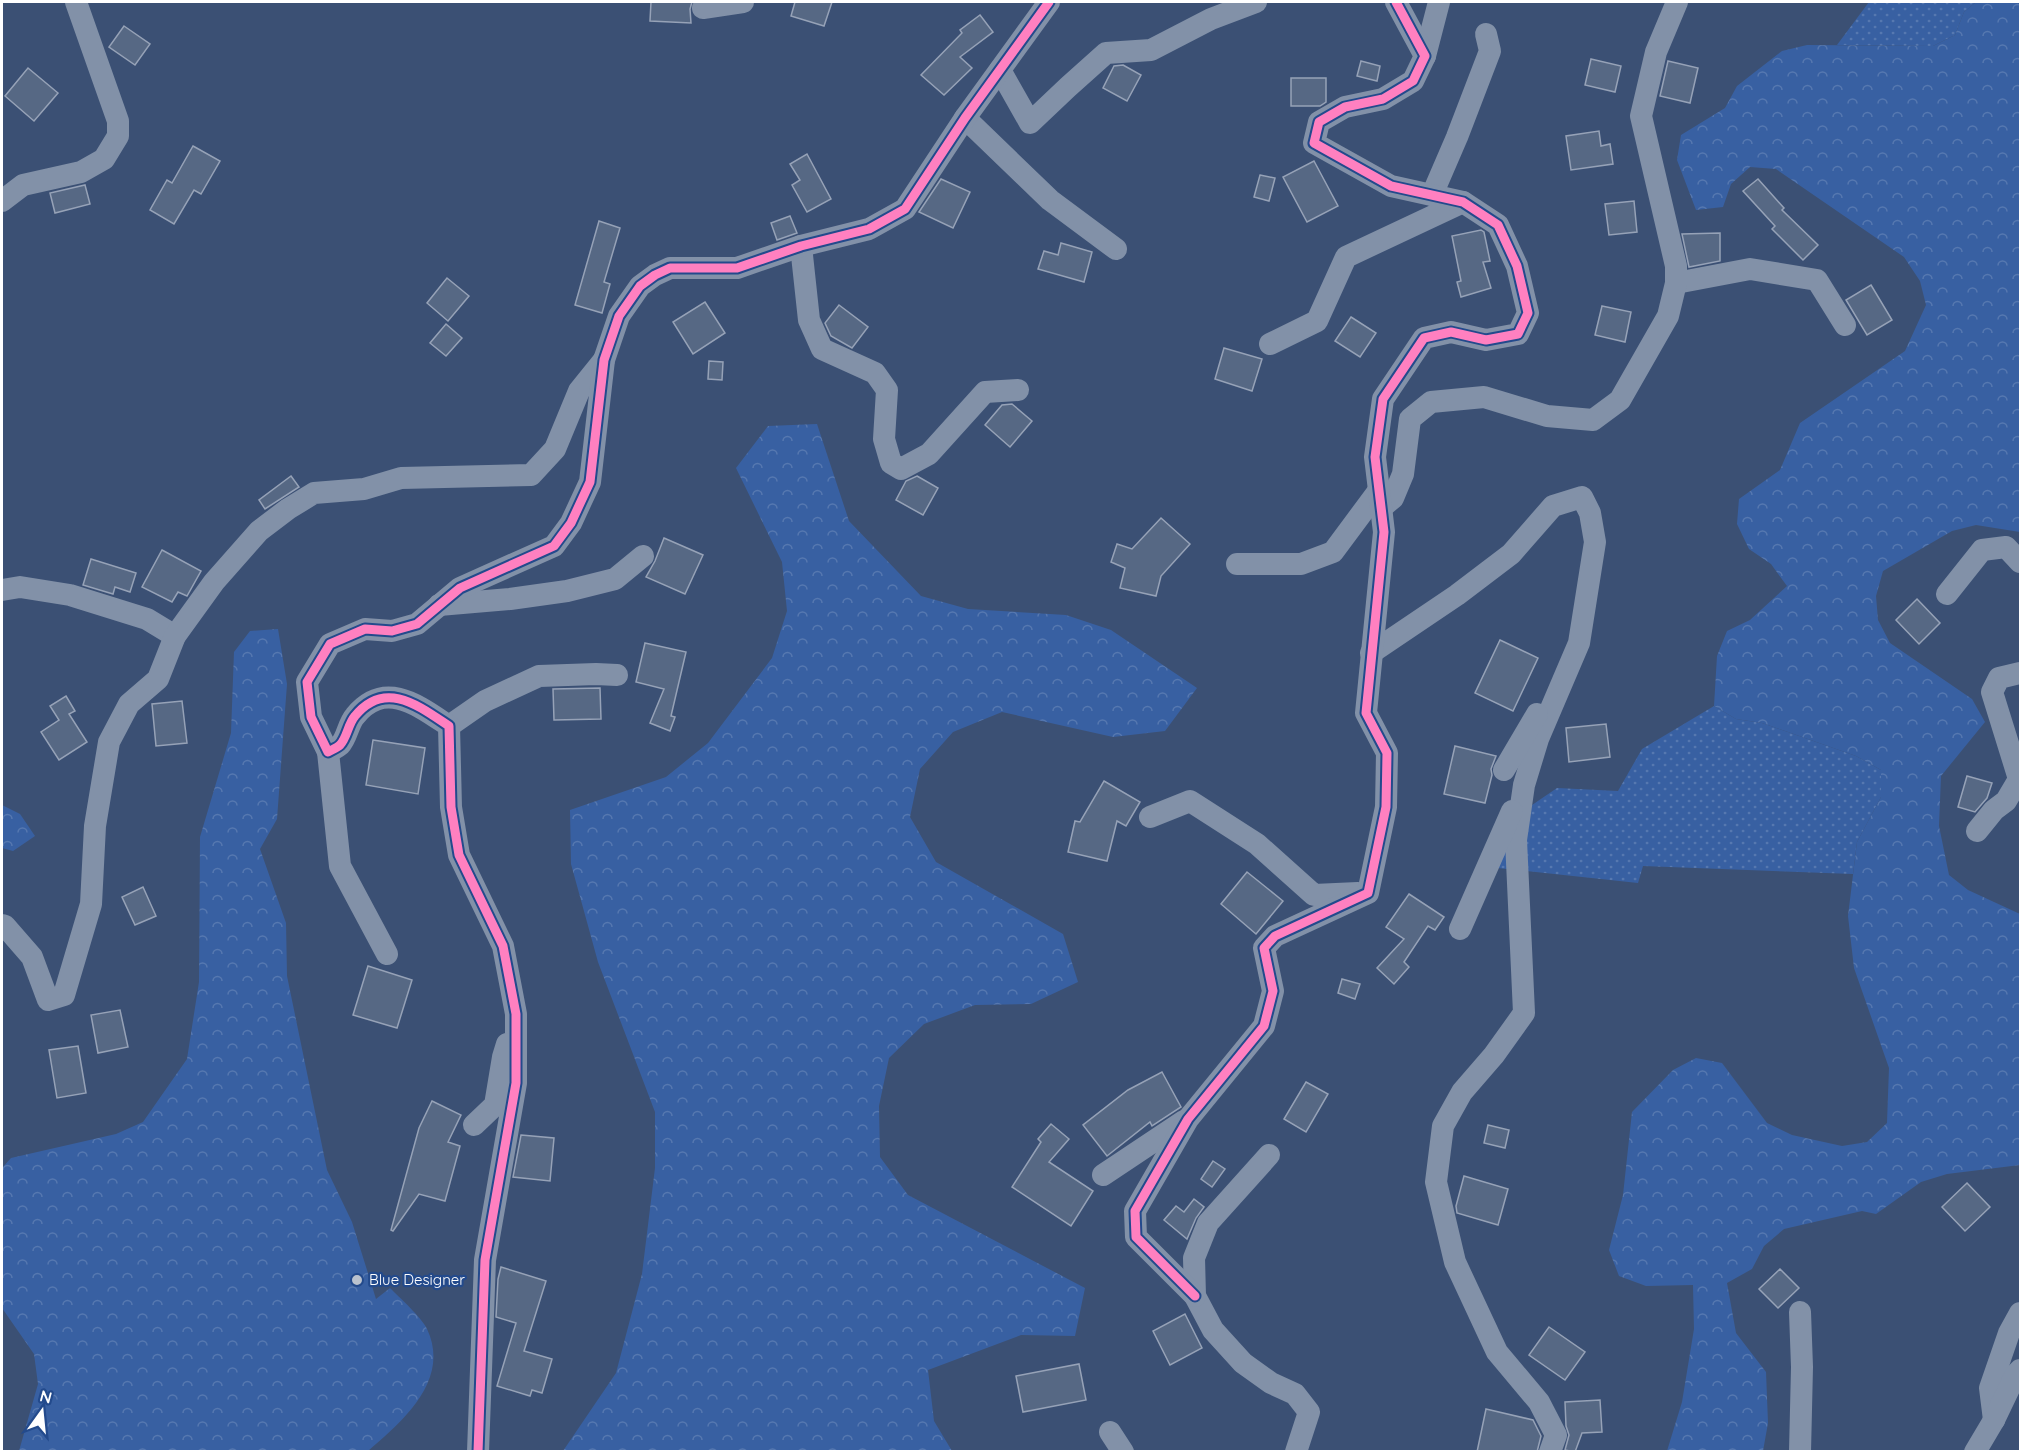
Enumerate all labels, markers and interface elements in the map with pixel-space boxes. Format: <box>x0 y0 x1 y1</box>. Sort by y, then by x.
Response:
place label: Blue Designer <box>369 1270 465 1289</box>
marker: Blue Designer <box>350 1273 364 1287</box>
north arrow <box>12 1381 72 1441</box>
text: N <box>38 1385 54 1408</box>

